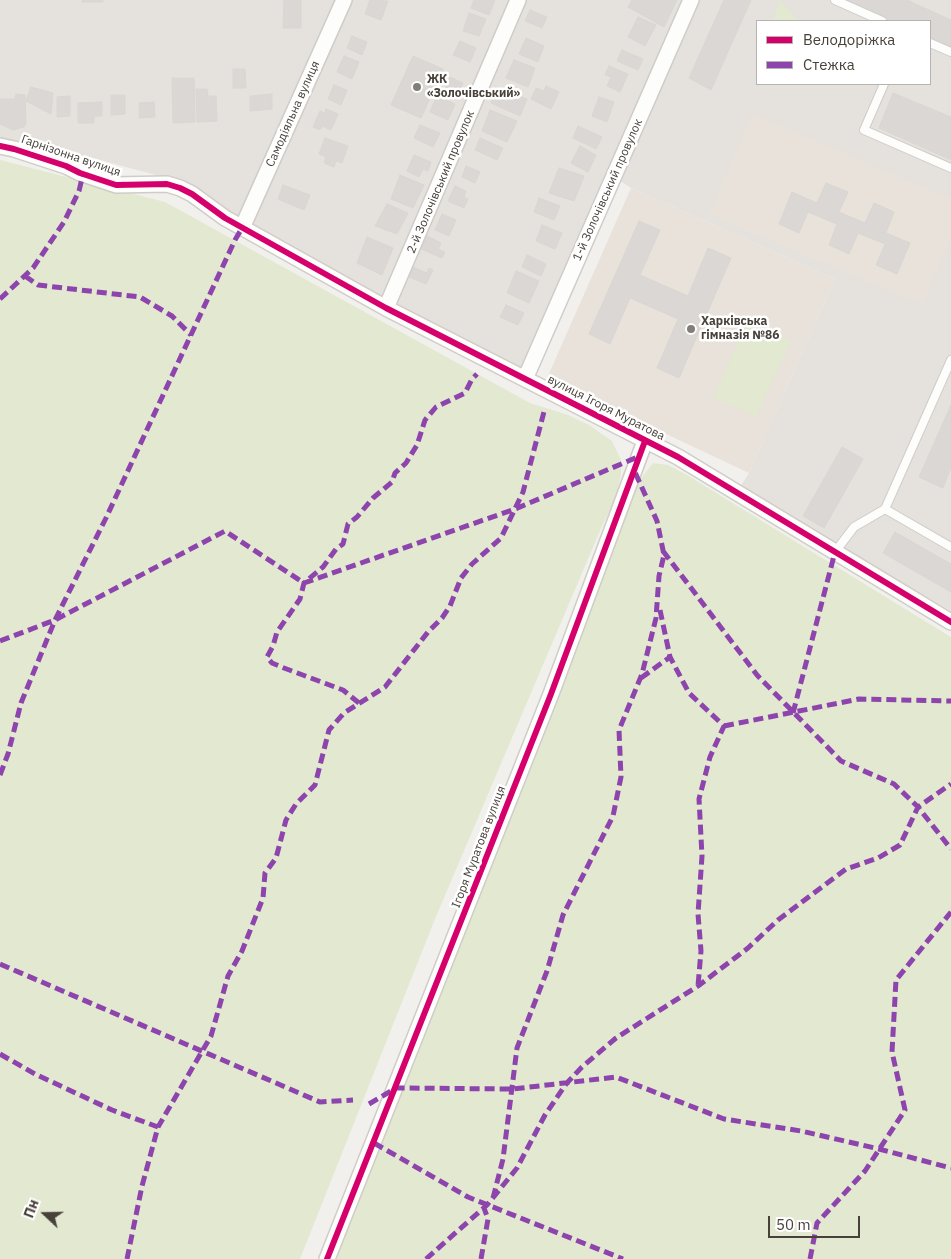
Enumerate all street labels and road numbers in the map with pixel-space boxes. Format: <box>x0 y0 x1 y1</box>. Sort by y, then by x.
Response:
street label: Самодіяльна вулиця <box>263 59 323 169</box>
street label: 2-й Золочівський провулок <box>404 108 478 256</box>
street label: 1-й Золочівський провулок <box>570 117 646 263</box>
street label: Гарнізонна вулиця <box>19 132 123 180</box>
street label: вулиця Ігоря Муратова <box>545 372 667 444</box>
street label: Ігоря Муратова вулиця <box>449 784 509 910</box>

